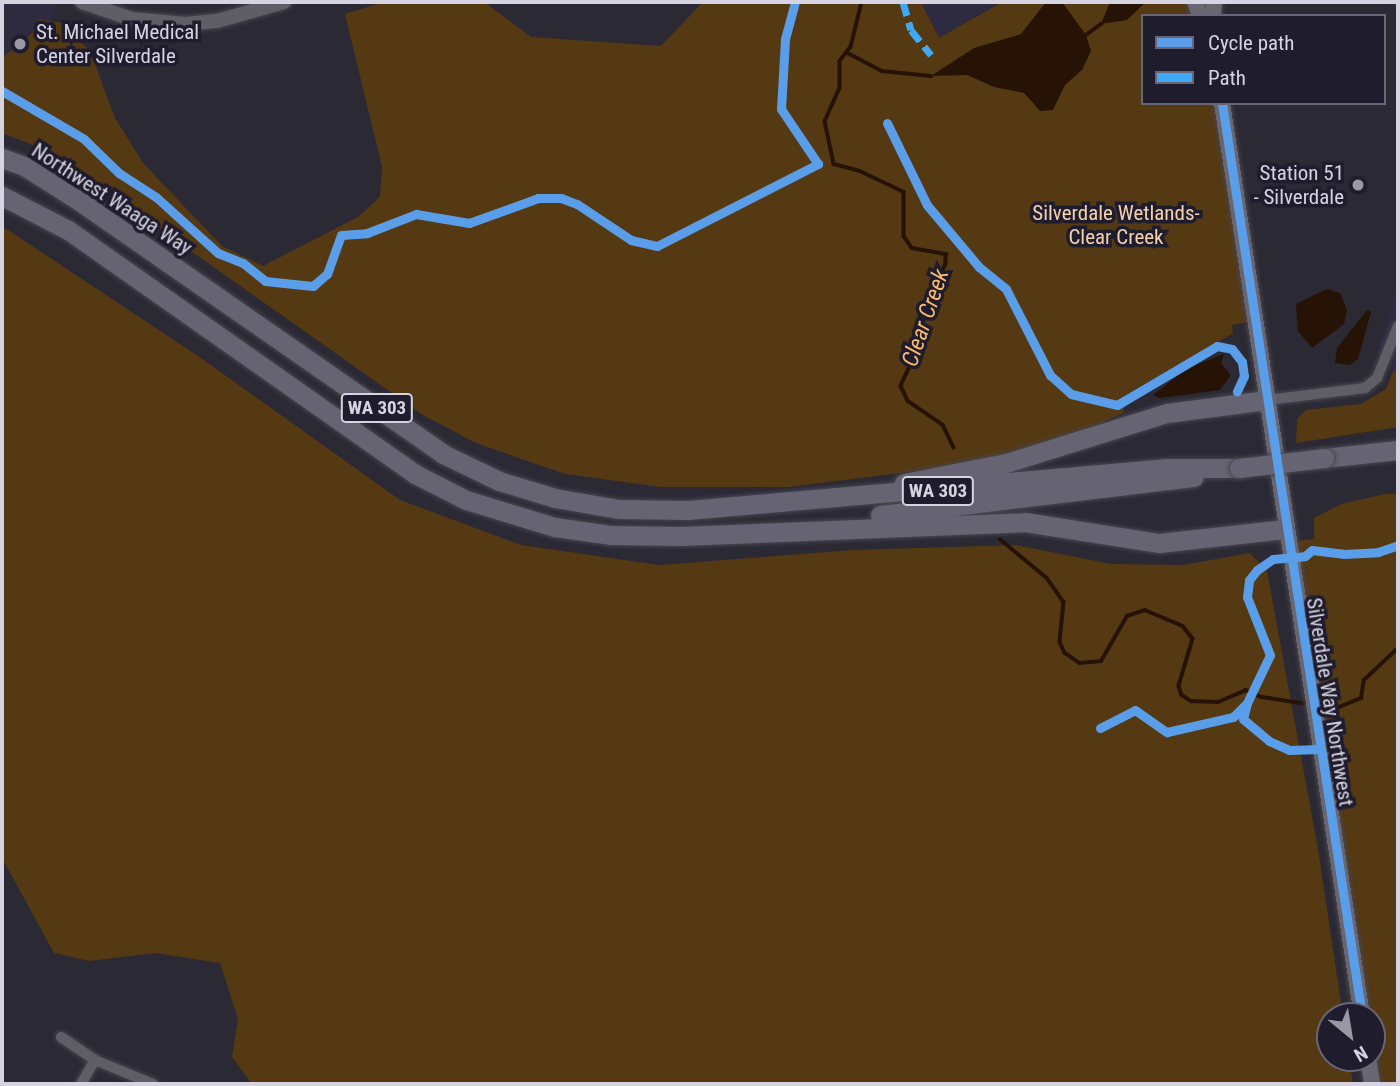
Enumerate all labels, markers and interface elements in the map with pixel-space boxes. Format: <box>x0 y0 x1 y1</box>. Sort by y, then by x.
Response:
legend <box>1141 14 1386 105</box>
place label: St. Michael Medical Center Silverdale <box>36 19 199 69</box>
text: Cycle path <box>1208 31 1294 55</box>
marker: St. Michael Medical Center Silverdale <box>10 34 30 54</box>
text: Path <box>1208 66 1246 90</box>
street label: Northwest Waaga Way <box>27 138 197 260</box>
place label: Station 51 - Silverdale <box>1253 160 1344 210</box>
marker: Station 51 - Silverdale <box>1350 177 1366 193</box>
park label: Silverdale Wetlands- Clear Creek <box>1032 200 1200 250</box>
water label: Clear Creek <box>896 266 956 370</box>
road number: WA 303 <box>340 392 414 424</box>
road number: WA 303 <box>901 476 975 506</box>
street label: Silverdale Way Northwest <box>1301 596 1359 808</box>
north arrow <box>1316 1002 1386 1072</box>
text: N <box>1350 1041 1372 1067</box>

